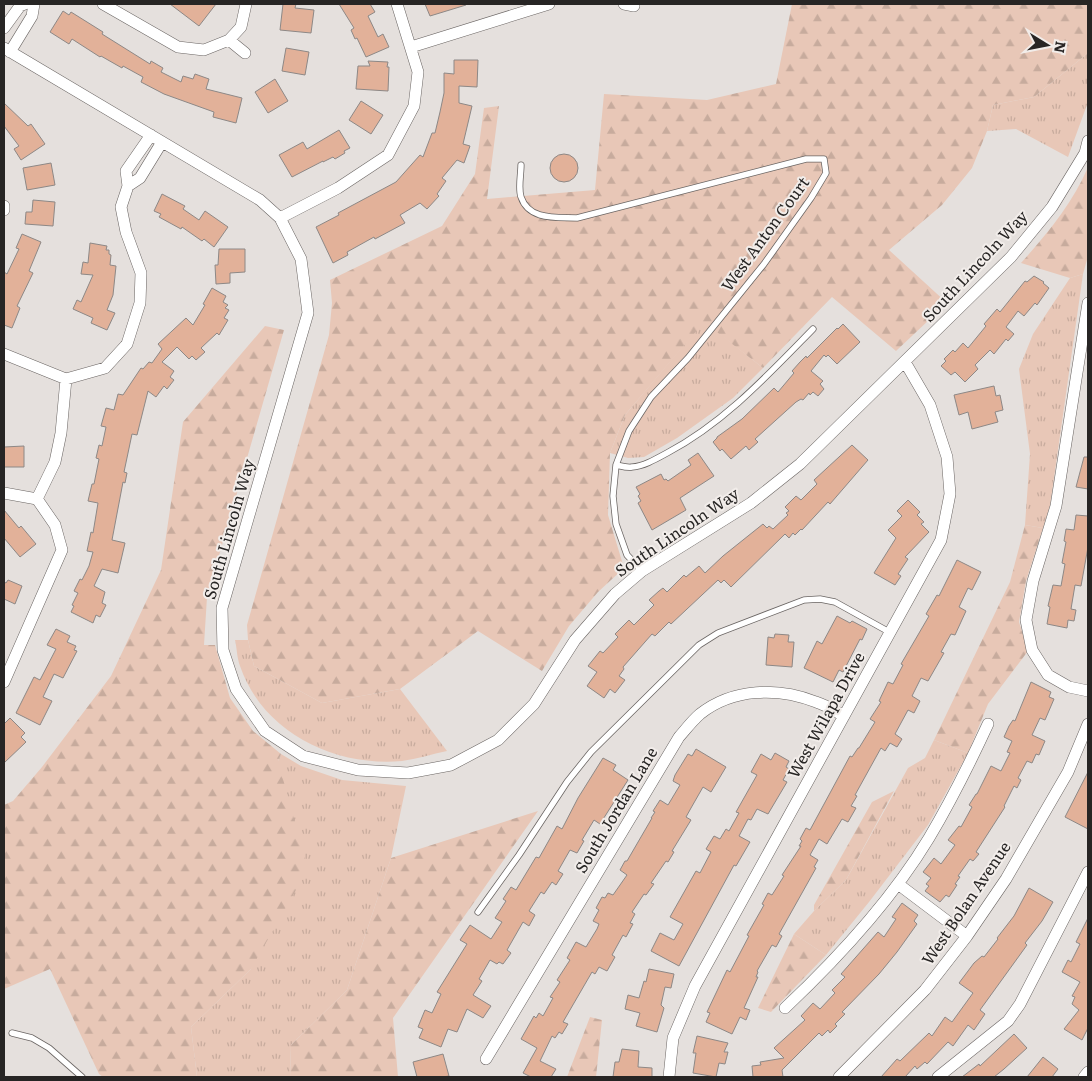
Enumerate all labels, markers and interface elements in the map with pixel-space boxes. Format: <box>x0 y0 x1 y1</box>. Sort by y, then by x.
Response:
north arrow <box>1022 20 1072 70</box>
text: N <box>1050 40 1072 55</box>
street label: West Anton Court <box>714 171 814 296</box>
street label: South Lincoln Way <box>916 203 1033 327</box>
street label: South Lincoln Way <box>197 455 260 602</box>
street label: South Lincoln Way <box>610 480 744 582</box>
street label: West Wilapa Drive <box>780 647 870 782</box>
street label: South Jordan Lane <box>568 742 662 877</box>
street label: West Bolan Avenue <box>915 836 1015 969</box>

